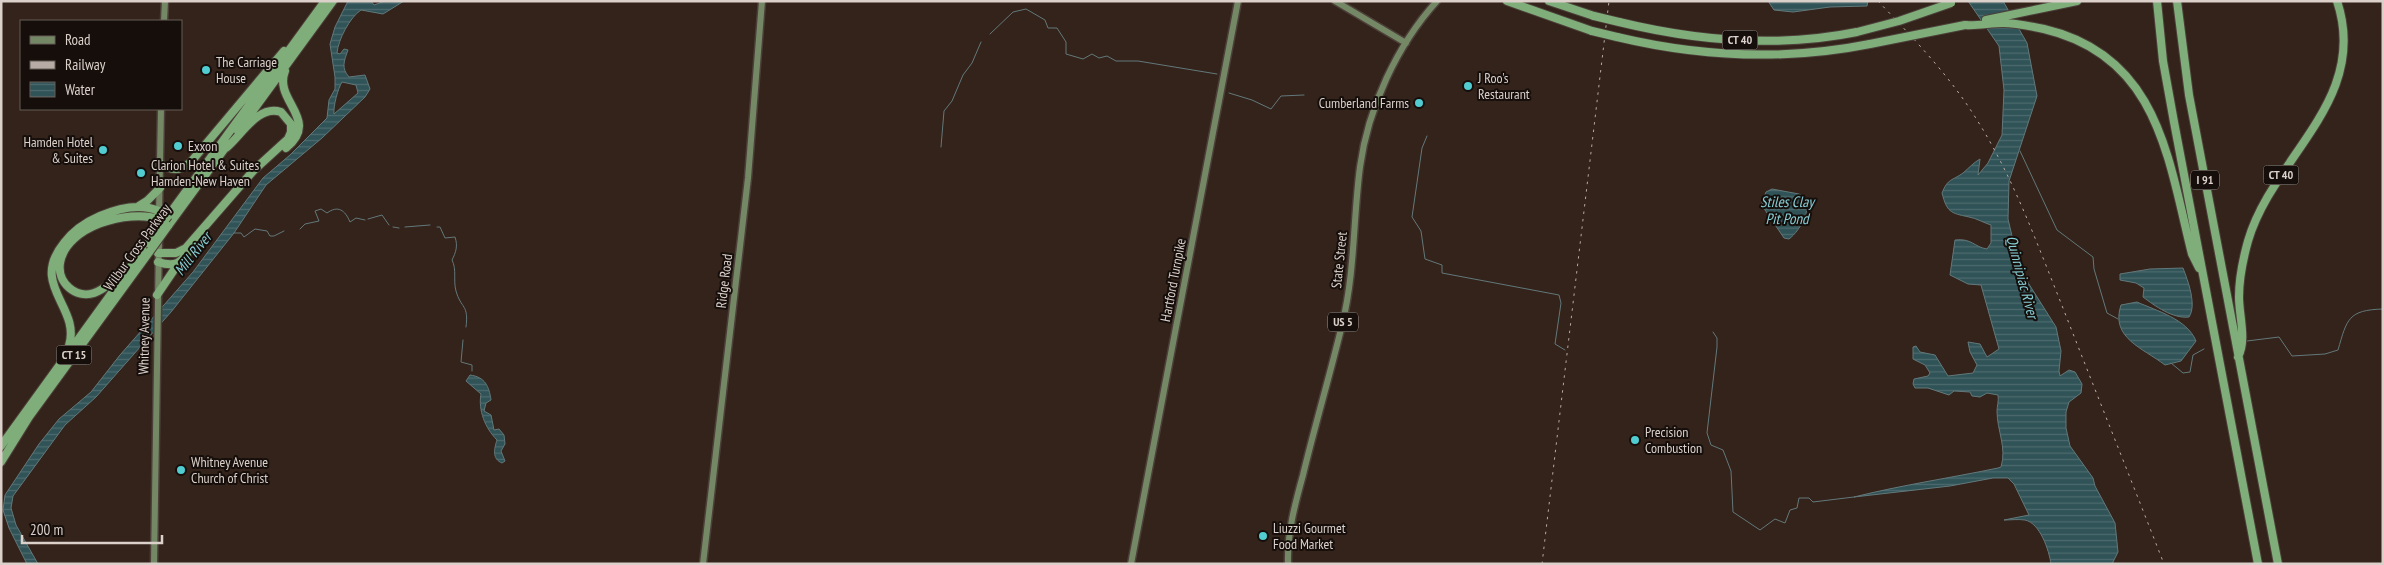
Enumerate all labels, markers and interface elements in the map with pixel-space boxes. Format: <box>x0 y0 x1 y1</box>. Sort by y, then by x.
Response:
legend <box>20 20 182 110</box>
text: Road <box>65 30 91 49</box>
road number: CT 40 <box>1722 30 1758 50</box>
place label: The Carriage House <box>216 53 277 87</box>
text: Railway <box>65 55 106 74</box>
marker: The Carriage House <box>200 64 212 76</box>
place label: J Roo's Restaurant <box>1477 69 1530 103</box>
text: Water <box>65 80 96 99</box>
marker: J Roo's Restaurant <box>1462 80 1474 92</box>
place label: Cumberland Farms <box>1319 94 1409 112</box>
marker: Cumberland Farms <box>1413 97 1425 109</box>
place label: Hamden Hotel & Suites <box>23 133 94 167</box>
place label: Exxon <box>188 137 217 155</box>
marker: Exxon <box>172 140 184 152</box>
marker: Hamden Hotel & Suites <box>97 144 109 156</box>
place label: Clarion Hotel & Suites Hamden-New Haven <box>151 156 259 190</box>
road number: CT 40 <box>2264 166 2298 184</box>
marker: Clarion Hotel & Suites Hamden-New Haven <box>135 167 147 179</box>
road number: I 91 <box>2191 170 2219 190</box>
water label: Stiles Clay Pit Pond <box>1760 192 1816 228</box>
street label: Wilbur Cross Parkway <box>99 199 175 294</box>
water label: Mill River <box>170 227 217 279</box>
street label: State Street <box>1327 231 1351 289</box>
water label: Quinnipiac River <box>2002 233 2043 322</box>
street label: Hartford Turnpike <box>1156 237 1190 323</box>
street label: Ridge Road <box>712 253 736 309</box>
street label: Whitney Avenue <box>134 297 154 375</box>
road number: US 5 <box>1328 313 1358 332</box>
road number: CT 15 <box>56 346 92 364</box>
place label: Precision Combustion <box>1645 423 1702 457</box>
marker: Precision Combustion <box>1629 434 1641 446</box>
place label: Whitney Avenue Church of Christ <box>191 453 268 487</box>
marker: Whitney Avenue Church of Christ <box>175 464 187 476</box>
scale bar <box>22 512 162 544</box>
place label: Liuzzi Gourmet Food Market <box>1273 519 1346 553</box>
text: 200 m <box>30 520 63 539</box>
marker: Liuzzi Gourmet Food Market <box>1257 530 1269 542</box>

